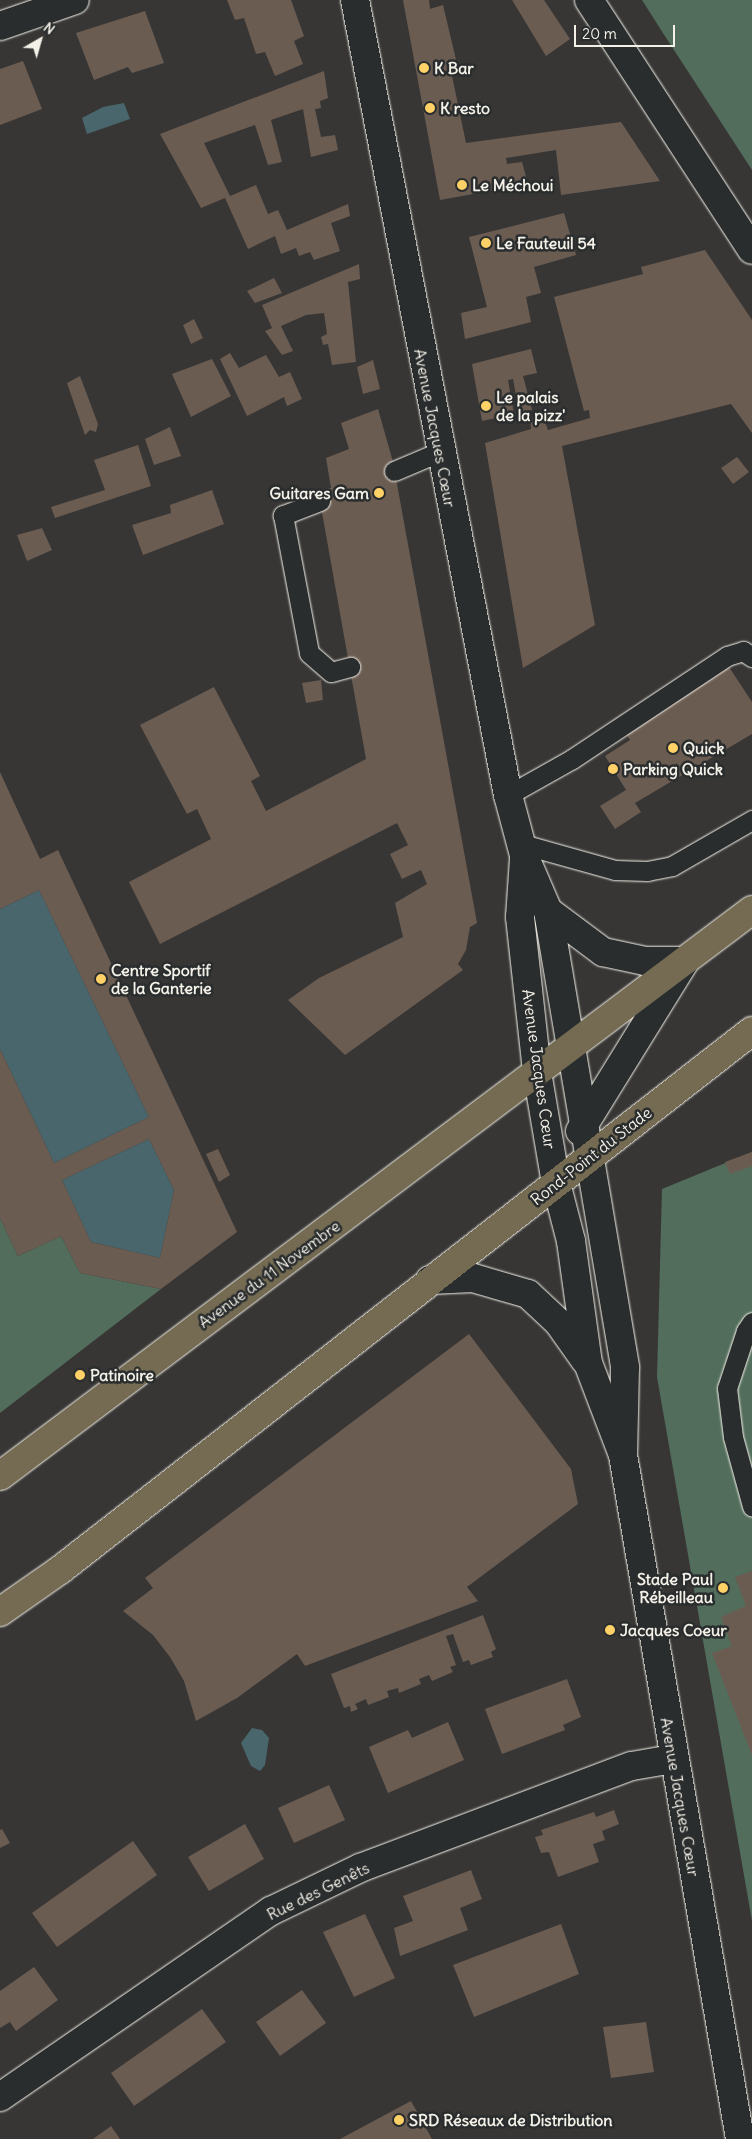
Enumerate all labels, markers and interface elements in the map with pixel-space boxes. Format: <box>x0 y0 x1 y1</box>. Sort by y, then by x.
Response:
north arrow <box>15 15 65 65</box>
scale bar <box>577 15 678 47</box>
text: N <box>40 18 59 38</box>
text: 20 m <box>582 24 617 43</box>
place label: K Bar <box>434 58 474 78</box>
marker: K Bar <box>418 62 430 74</box>
place label: K resto <box>440 98 490 118</box>
marker: K resto <box>424 102 436 114</box>
place label: Le Méchoui <box>472 175 553 195</box>
marker: Le Méchoui <box>456 179 468 191</box>
place label: Le Fauteuil 54 <box>496 233 596 253</box>
marker: Le Fauteuil 54 <box>480 237 492 249</box>
street label: Avenue Jacques Cœur <box>410 347 460 509</box>
place label: Le palais de la pizz' <box>496 387 565 425</box>
marker: Le palais de la pizz' <box>480 400 492 412</box>
place label: Guitares Gam <box>270 483 369 503</box>
marker: Guitares Gam <box>373 487 385 499</box>
place label: Quick <box>683 738 724 758</box>
marker: Quick <box>667 742 679 754</box>
place label: Parking Quick <box>623 759 723 779</box>
marker: Parking Quick <box>607 763 619 775</box>
place label: Centre Sportif de la Ganterie <box>111 960 212 998</box>
marker: Centre Sportif de la Ganterie <box>95 973 107 985</box>
street label: Avenue Jacques Cœur <box>518 988 560 1150</box>
street label: Rond-Point du Stade <box>527 1103 655 1209</box>
street label: Avenue du 11 Novembre <box>194 1216 344 1332</box>
place label: Patinoire <box>90 1365 154 1385</box>
marker: Patinoire <box>74 1369 86 1381</box>
place label: Stade Paul Rébeilleau <box>637 1569 713 1607</box>
marker: Stade Paul Rébeilleau <box>717 1582 729 1594</box>
place label: Jacques Coeur <box>620 1620 727 1640</box>
marker: Jacques Coeur <box>604 1624 616 1636</box>
street label: Avenue Jacques Cœur <box>657 1716 703 1878</box>
street label: Rue des Genêts <box>264 1858 372 1924</box>
place label: SRD Réseaux de Distribution <box>409 2110 613 2130</box>
marker: SRD Réseaux de Distribution <box>393 2114 405 2126</box>

